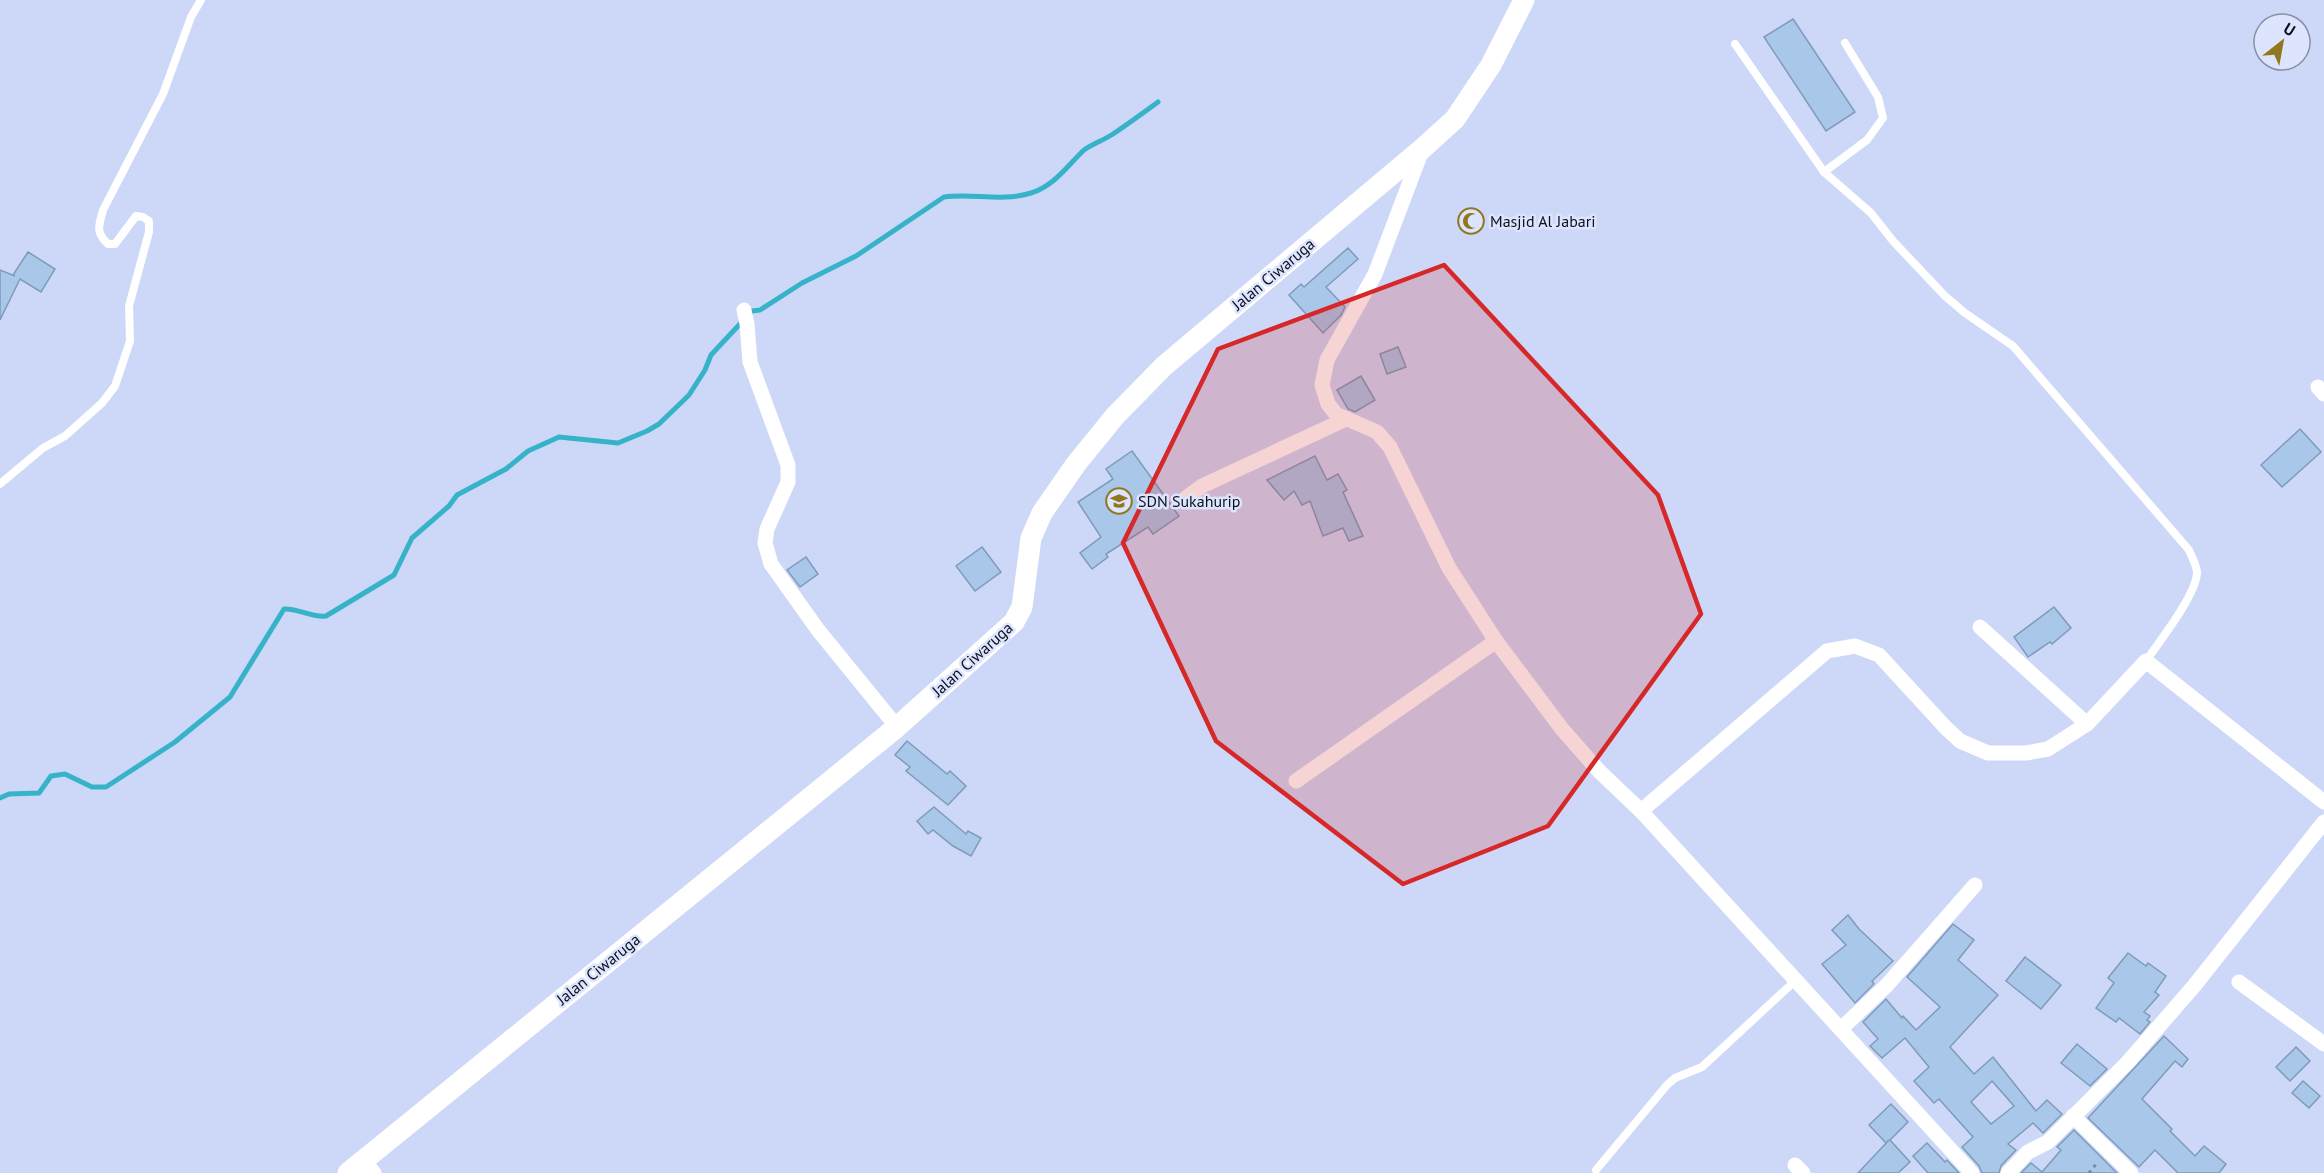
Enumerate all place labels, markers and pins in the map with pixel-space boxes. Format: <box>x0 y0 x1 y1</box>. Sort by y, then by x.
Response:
mosque icon: Masjid Al Jabari <box>1456 206 1486 236</box>
place label: Masjid Al Jabari <box>1490 211 1595 231</box>
school or university icon: SDN Sukahurip <box>1104 486 1134 516</box>
place label: SDN Sukahurip <box>1138 491 1240 511</box>

